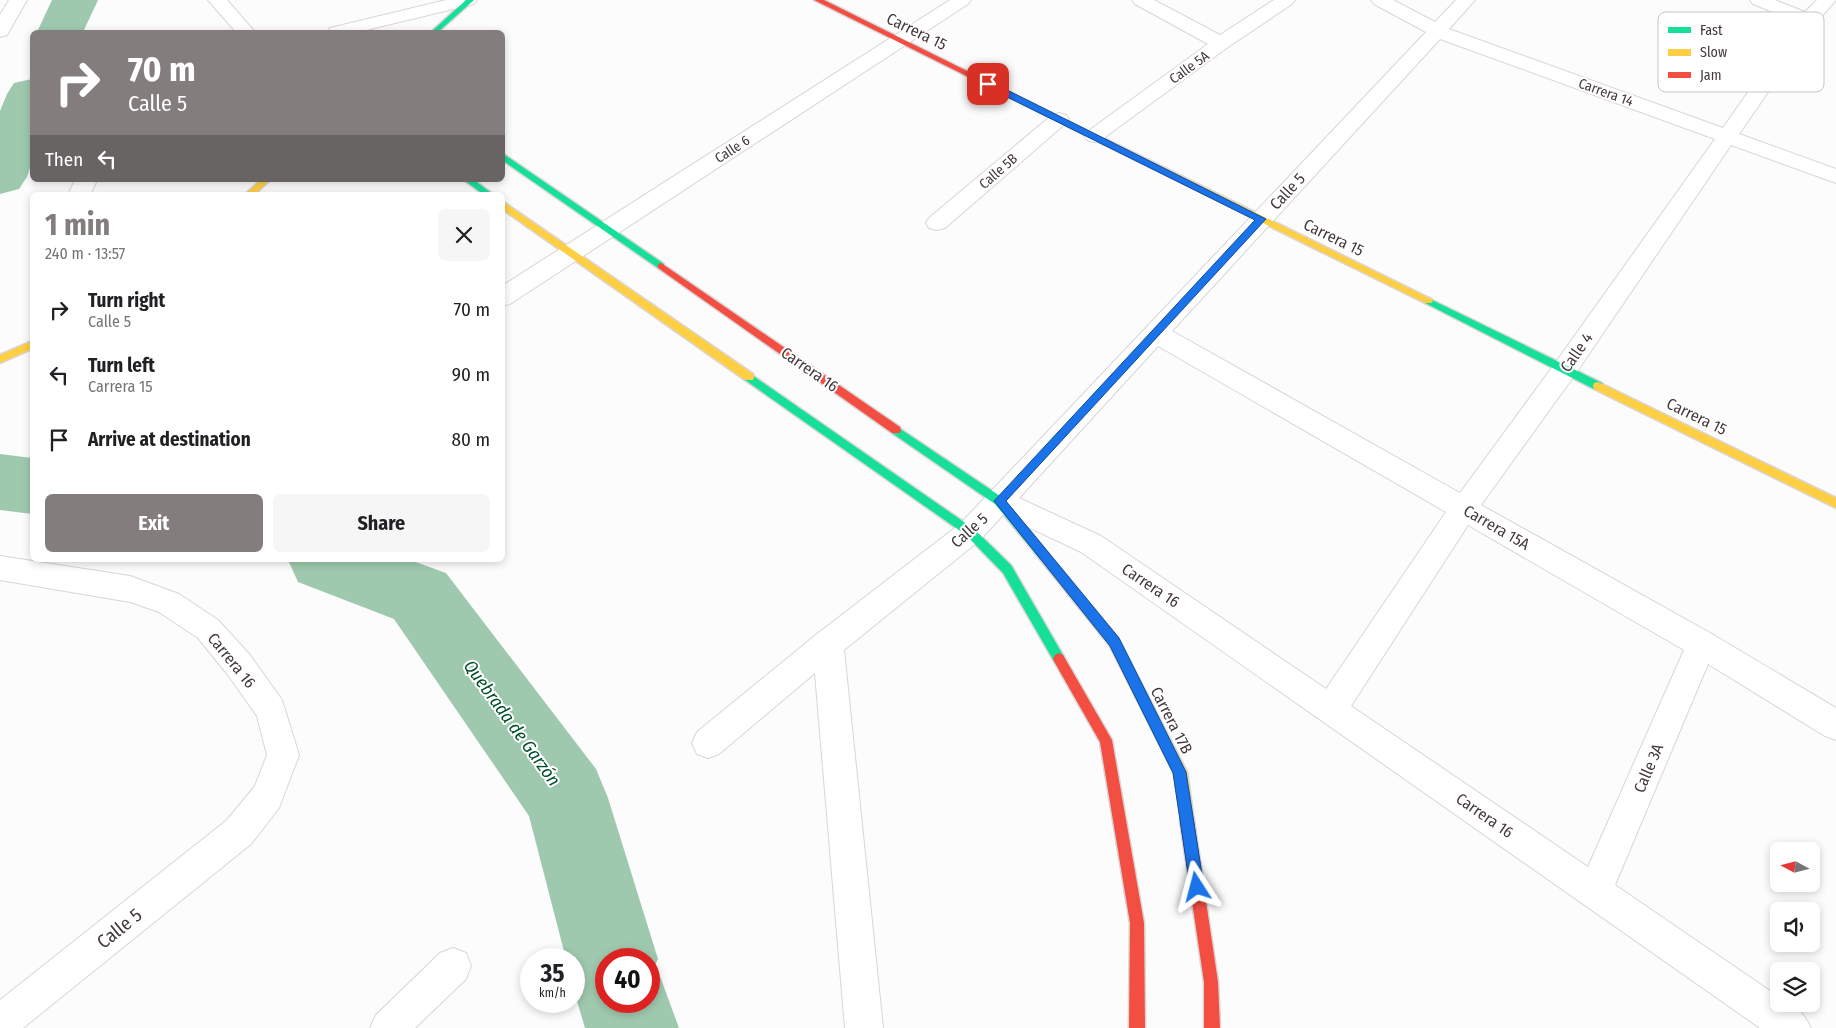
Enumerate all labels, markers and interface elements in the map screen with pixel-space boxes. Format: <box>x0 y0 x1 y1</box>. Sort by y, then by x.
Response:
street label: Carrera 15 <box>884 9 950 54</box>
legend <box>1658 12 1824 92</box>
text: Fast <box>1700 22 1723 39</box>
text: Slow <box>1700 44 1727 61</box>
street label: Calle 5A <box>1166 47 1213 88</box>
text: 70 m <box>128 48 196 90</box>
icon: right <box>45 50 110 115</box>
pin <box>967 63 1009 105</box>
text: Jam <box>1700 67 1721 84</box>
icon: arrive <box>974 70 1002 98</box>
street label: Carrera 14 <box>1576 75 1636 110</box>
text: Calle 5 <box>128 90 187 117</box>
street label: Calle 6 <box>712 132 753 167</box>
icon: left <box>93 145 121 173</box>
text: Then <box>45 148 83 171</box>
street label: Calle 5B <box>976 150 1021 193</box>
street label: Calle 5 <box>1266 169 1309 214</box>
text: 1 min <box>45 207 110 243</box>
button: close <box>438 209 490 261</box>
street label: Carrera 15 <box>1301 215 1367 260</box>
text: 240 m · 13:57 <box>45 244 125 263</box>
text: Turn right <box>88 289 165 312</box>
icon: right <box>45 296 73 324</box>
text: 70 m <box>454 298 490 321</box>
text: Calle 5 <box>88 312 131 331</box>
street label: Calle 4 <box>1556 329 1597 376</box>
street label: Carrera 16 <box>778 343 842 396</box>
text: Turn left <box>88 354 155 377</box>
icon: left <box>45 361 73 389</box>
text: 90 m <box>452 363 490 386</box>
text: Carrera 15 <box>88 377 153 396</box>
street label: Carrera 15 <box>1664 394 1730 439</box>
icon: arrive <box>45 426 73 454</box>
text: Arrive at destination <box>88 428 251 451</box>
text: 80 m <box>452 428 490 451</box>
button: Exit <box>45 494 263 552</box>
button: Share <box>273 494 490 552</box>
street label: Carrera 15A <box>1460 501 1534 554</box>
street label: Calle 5 <box>947 509 992 552</box>
street label: Carrera 16 <box>1118 559 1183 612</box>
street label: Carrera 16 <box>204 629 260 692</box>
water label: Quebrada de Garzón <box>459 656 565 790</box>
street label: Carrera 17B <box>1147 684 1197 757</box>
street label: Calle 3A <box>1630 740 1667 796</box>
street label: Carrera 16 <box>1453 789 1517 842</box>
north arrow <box>1770 842 1820 892</box>
map controls <box>1770 842 1820 1012</box>
position arrow <box>1170 860 1222 912</box>
button: sound <box>1770 902 1820 952</box>
street label: Calle 5 <box>92 903 146 953</box>
speed limit sign: 40 <box>595 948 660 1013</box>
text: 35 <box>540 959 565 989</box>
button: layers <box>1770 962 1820 1012</box>
text: km/h <box>539 986 566 1000</box>

